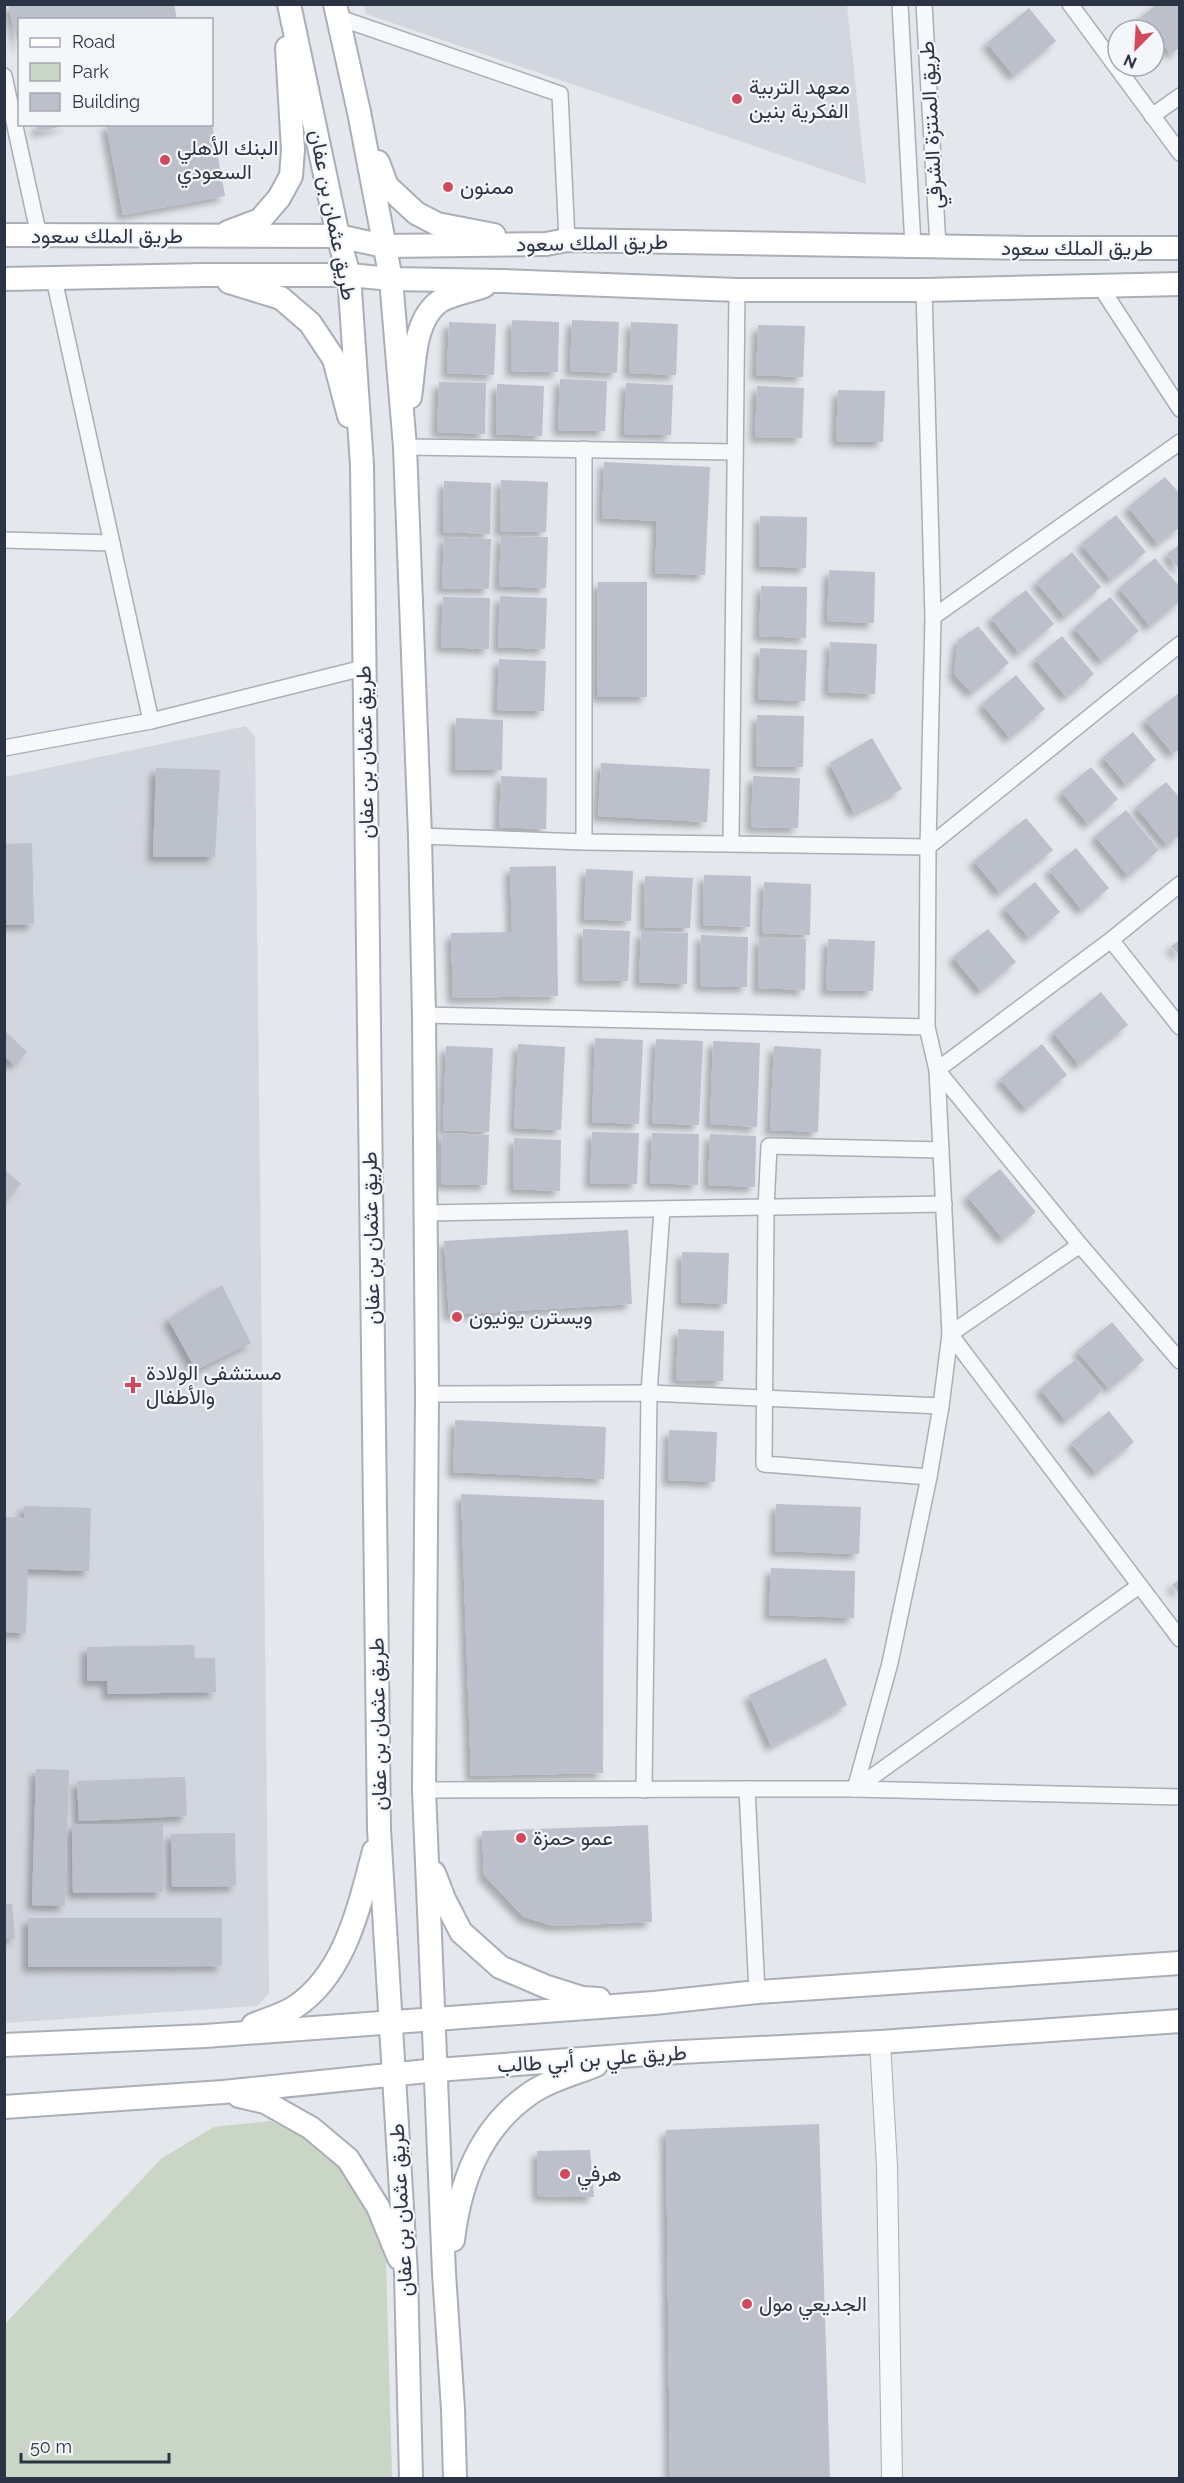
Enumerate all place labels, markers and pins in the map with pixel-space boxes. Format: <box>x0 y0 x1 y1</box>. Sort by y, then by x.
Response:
place label: معهد التربية الفكرية بنين <box>749 74 850 124</box>
marker: معهد التربية الفكرية بنين <box>730 92 744 106</box>
place label: البنك الأهلي السعودي <box>177 135 278 189</box>
marker: البنك الأهلي السعودي <box>158 153 172 167</box>
place label: ممنون <box>460 174 514 200</box>
marker: ممنون <box>441 180 455 194</box>
place label: ويسترن يونيون <box>469 1304 593 1330</box>
marker: ويسترن يونيون <box>450 1310 464 1324</box>
place label: مستشفى الولادة والأطفال <box>146 1360 282 1410</box>
marker: مستشفى الولادة والأطفال <box>124 1376 142 1394</box>
place label: عمو حمزة <box>533 1825 613 1851</box>
marker: عمو حمزة <box>514 1831 528 1845</box>
place label: هرفي <box>577 2161 622 2191</box>
marker: هرفي <box>558 2167 572 2181</box>
place label: الجديعي مول <box>759 2291 867 2321</box>
marker: الجديعي مول <box>740 2297 754 2311</box>

